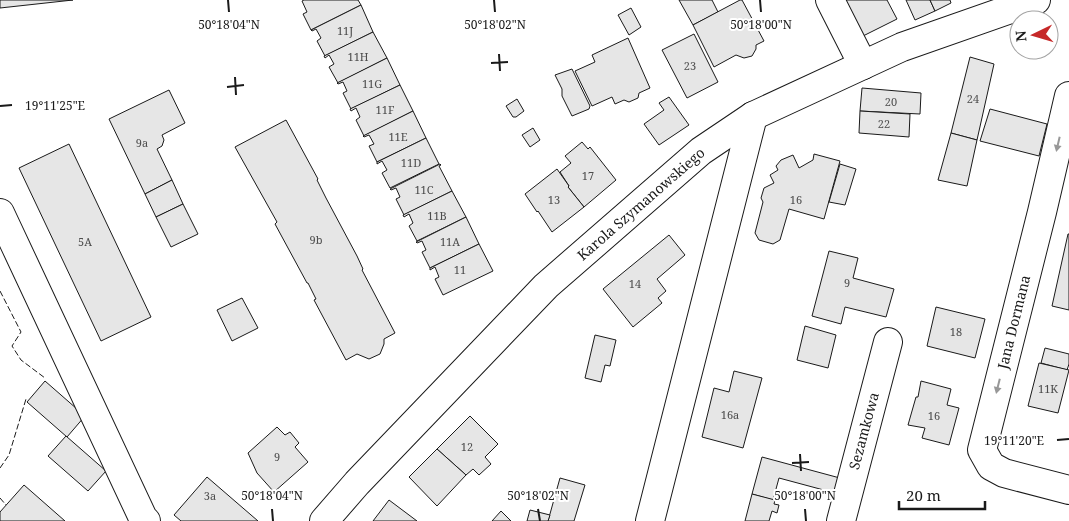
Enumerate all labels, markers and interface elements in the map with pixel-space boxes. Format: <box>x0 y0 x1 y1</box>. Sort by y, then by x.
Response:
north arrow <box>1009 10 1059 60</box>
text: 50°18'04"N <box>198 16 260 33</box>
text: 50°18'02"N <box>464 16 526 33</box>
text: 50°18'00"N <box>730 16 792 33</box>
house number: 11J <box>337 23 353 38</box>
text: N <box>1011 30 1030 43</box>
house number: 11H <box>347 49 369 64</box>
house number: 23 <box>684 58 696 73</box>
house number: 11G <box>362 76 382 91</box>
house number: 24 <box>967 91 979 106</box>
house number: 20 <box>885 94 897 109</box>
text: 19°11'25"E <box>25 97 85 114</box>
house number: 11F <box>376 102 395 117</box>
house number: 22 <box>878 116 890 131</box>
house number: 11E <box>388 129 408 144</box>
house number: 9a <box>136 135 148 150</box>
one-way arrow <box>1054 136 1062 151</box>
street label: Karola Szymanowskiego <box>573 143 709 264</box>
house number: 11D <box>401 155 421 170</box>
house number: 17 <box>582 168 594 183</box>
house number: 11C <box>414 182 434 197</box>
house number: 13 <box>548 192 560 207</box>
house number: 16 <box>790 192 802 207</box>
house number: 11B <box>427 208 447 223</box>
house number: 9b <box>310 232 323 247</box>
house number: 5A <box>78 234 92 249</box>
house number: 11A <box>440 234 460 249</box>
house number: 11 <box>454 262 466 277</box>
street label: Jana Dormana <box>992 273 1034 372</box>
house number: 9 <box>844 275 850 290</box>
house number: 14 <box>629 276 641 291</box>
house number: 18 <box>950 324 962 339</box>
one-way arrow <box>994 379 1002 394</box>
house number: 11K <box>1038 381 1058 396</box>
street label: Sezamkowa <box>844 390 883 472</box>
house number: 16a <box>721 407 739 422</box>
house number: 16 <box>928 408 940 423</box>
text: 19°11'20"E <box>984 432 1044 449</box>
house number: 12 <box>461 439 473 454</box>
house number: 9 <box>274 449 280 464</box>
scale bar <box>899 478 985 510</box>
text: 20 m <box>906 485 941 505</box>
text: 50°18'04"N <box>241 487 303 504</box>
text: 50°18'02"N <box>507 487 569 504</box>
text: 50°18'00"N <box>774 487 836 504</box>
house number: 3a <box>204 488 216 503</box>

